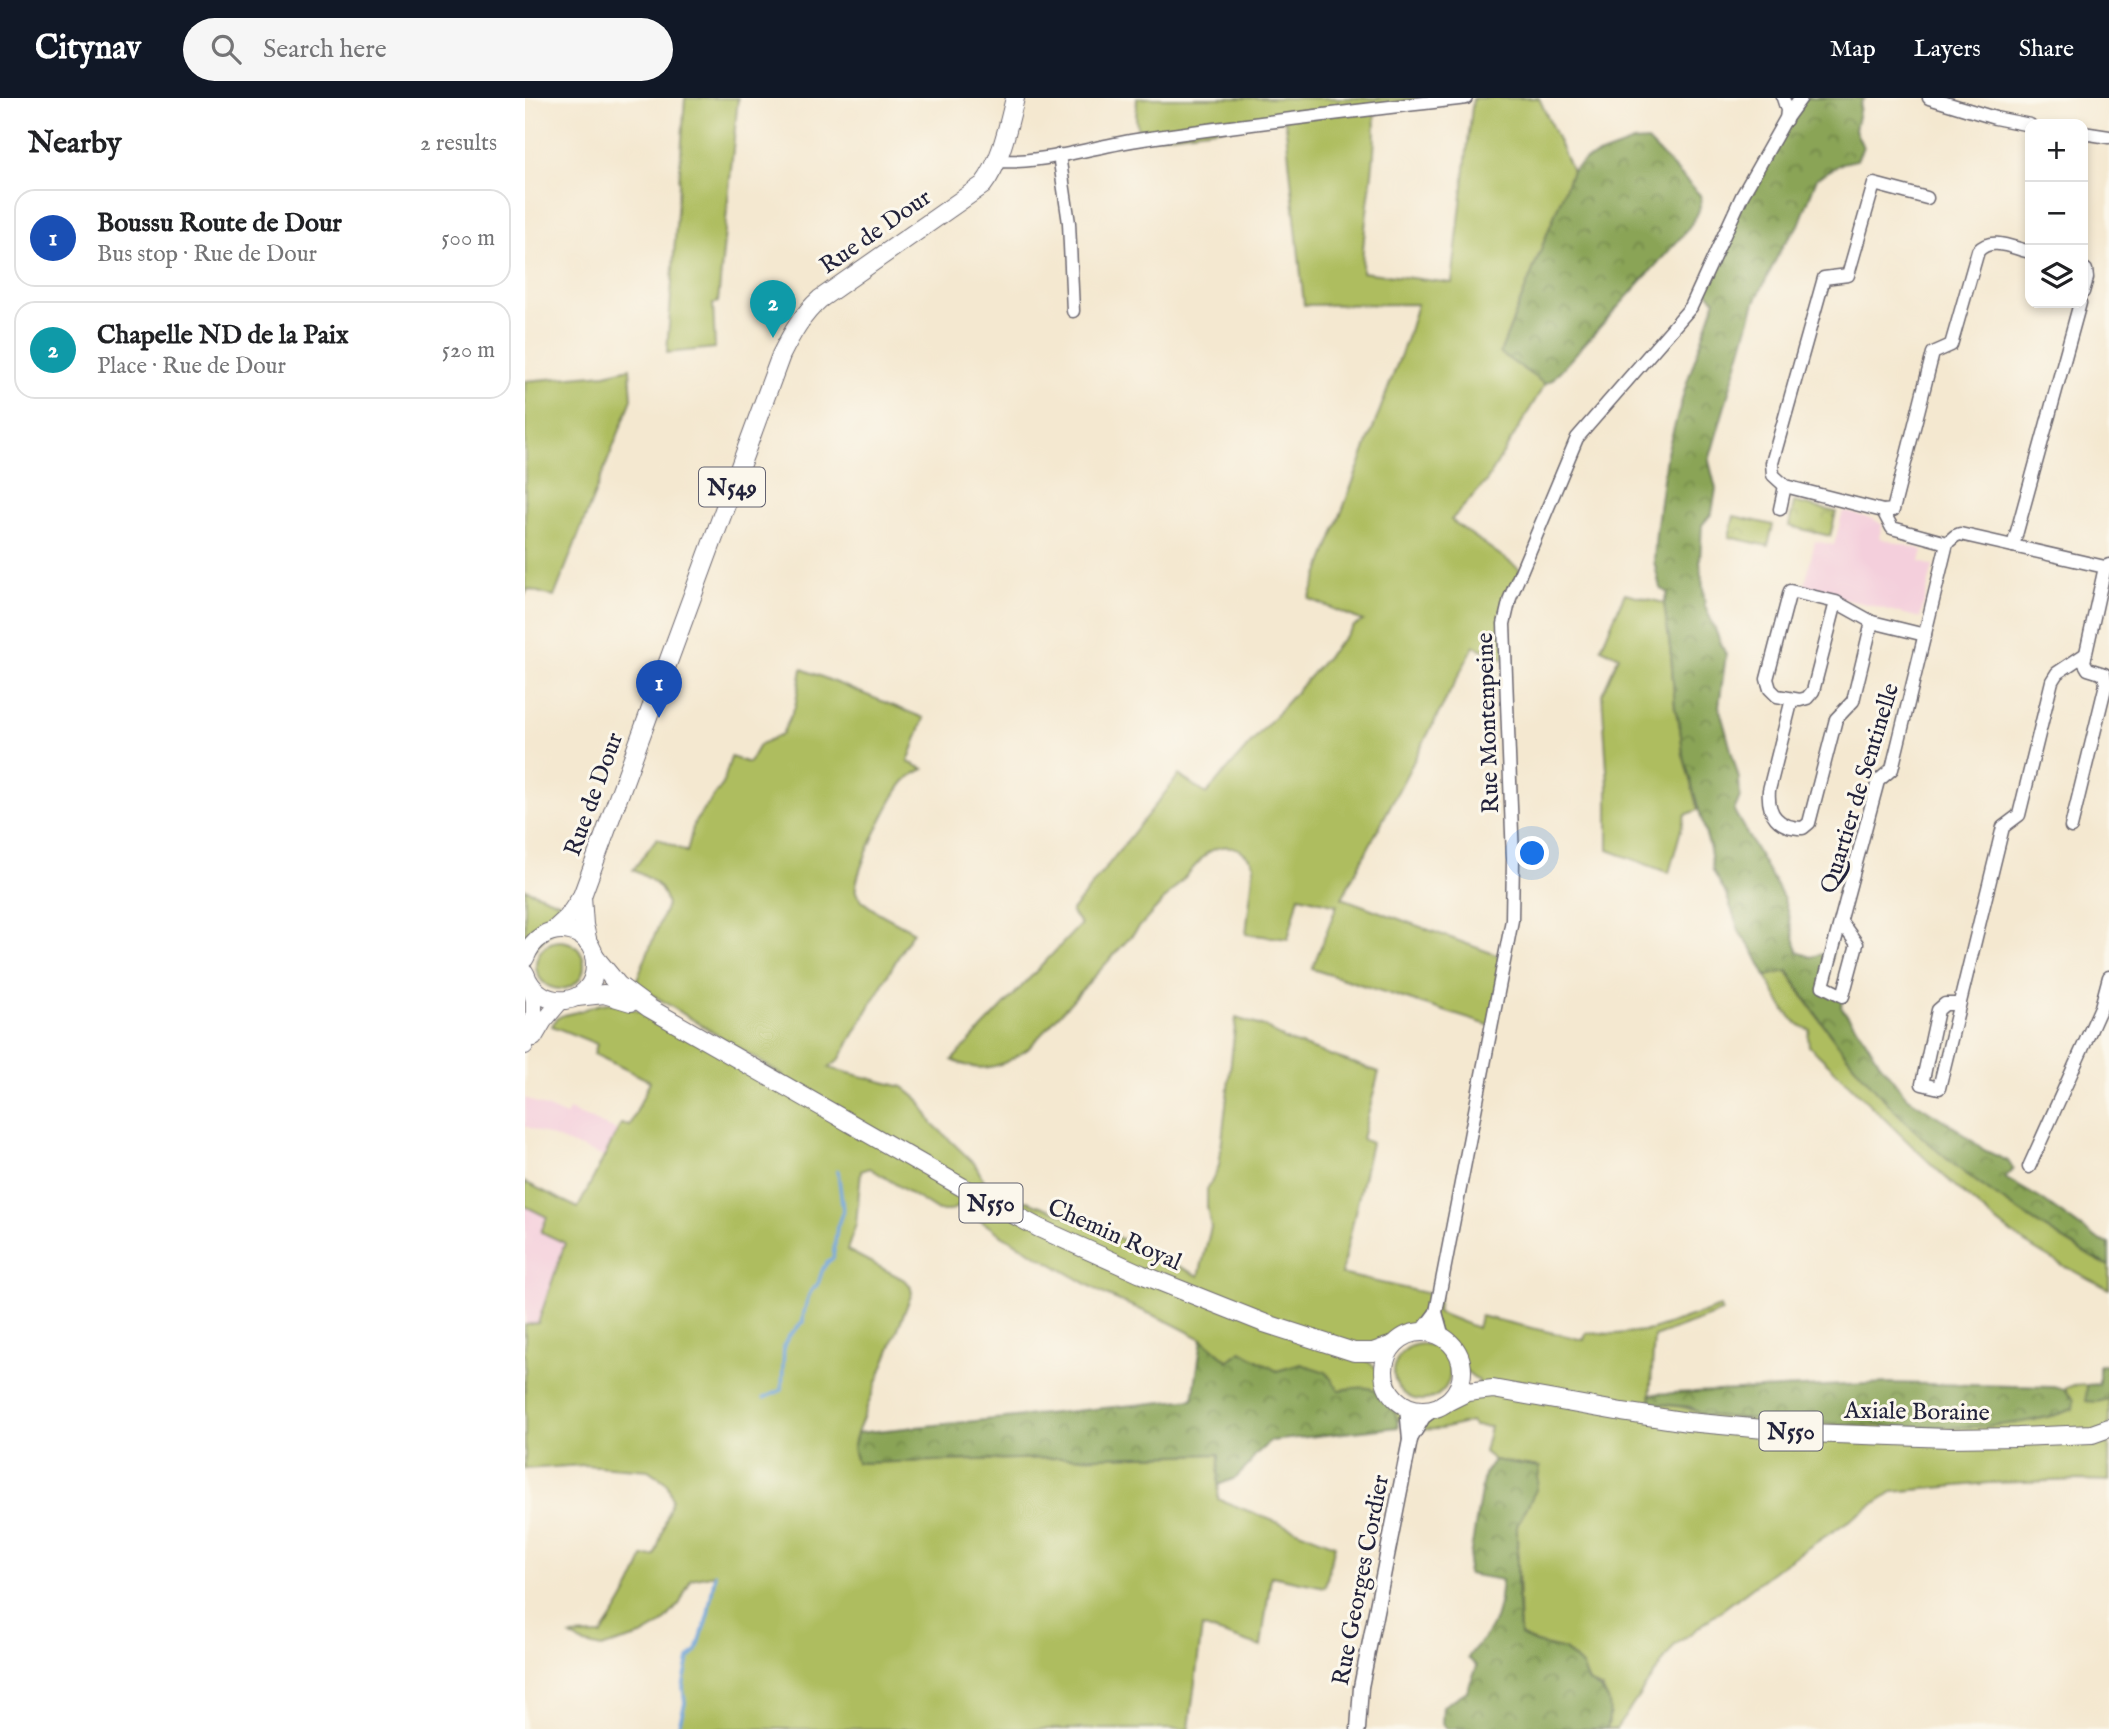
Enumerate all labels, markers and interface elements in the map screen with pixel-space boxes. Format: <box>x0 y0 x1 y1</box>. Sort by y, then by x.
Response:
search box <box>183 18 673 81</box>
text: Citynav <box>35 28 141 70</box>
icon: search <box>207 30 245 68</box>
text: Search here <box>263 33 387 66</box>
text: Map <box>1830 34 1876 65</box>
text: Layers <box>1914 34 1981 65</box>
text: Share <box>2019 34 2074 65</box>
map controls <box>2025 119 2088 308</box>
button: + <box>2025 119 2088 182</box>
text: Nearby <box>28 125 121 163</box>
text: 2 results <box>420 129 497 158</box>
street label: Rue de Dour <box>814 182 938 282</box>
button: − <box>2025 182 2088 245</box>
text: Boussu Route de Dour <box>97 207 342 240</box>
text: 1 <box>49 224 57 253</box>
text: 500 m <box>441 224 495 253</box>
text: Bus stop · Rue de Dour <box>97 240 317 269</box>
button: layers <box>2025 245 2088 308</box>
pin: 2 <box>750 280 796 338</box>
text: Chapelle ND de la Paix <box>97 319 349 352</box>
text: 2 <box>48 336 58 365</box>
text: 520 m <box>442 336 495 365</box>
text: Place · Rue de Dour <box>97 352 286 381</box>
road number: N549 <box>699 468 765 506</box>
street label: Rue Montenpeine <box>1470 632 1507 814</box>
pin: 1 <box>636 660 682 718</box>
street label: Quartier de Sentinelle <box>1814 679 1907 897</box>
street label: Rue de Dour <box>558 728 631 861</box>
your location <box>1515 836 1549 870</box>
road number: N550 <box>959 1184 1023 1222</box>
street label: Chemin Royal <box>1043 1192 1187 1279</box>
street label: Axiale Boraine <box>1843 1396 1990 1429</box>
road number: N550 <box>1759 1412 1823 1450</box>
street label: Rue Georges Cordier <box>1326 1472 1397 1688</box>

